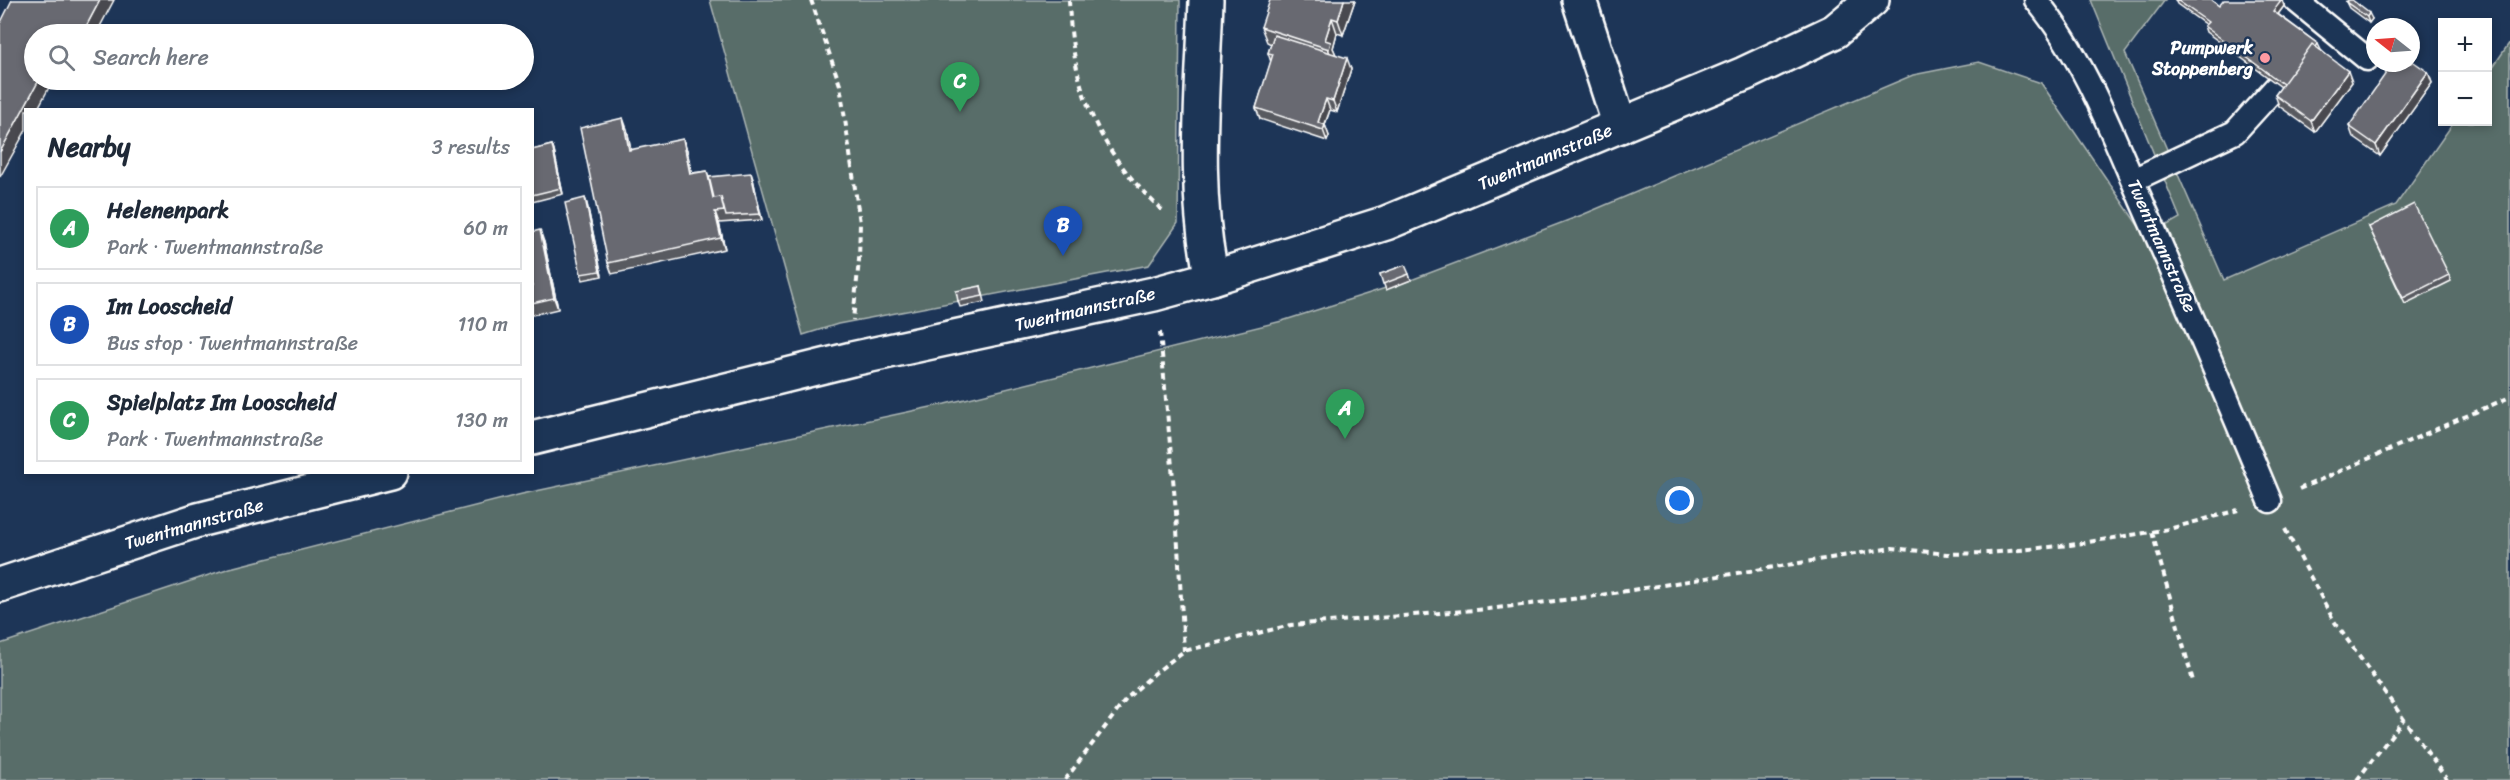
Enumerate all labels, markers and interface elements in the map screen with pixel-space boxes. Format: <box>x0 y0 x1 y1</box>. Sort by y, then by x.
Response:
north arrow <box>2366 18 2420 72</box>
map controls <box>2438 18 2492 126</box>
button: + <box>2438 18 2492 72</box>
search box <box>24 24 534 90</box>
place label: Pumpwerk Stoppenberg <box>2151 32 2253 85</box>
text: Search here <box>93 38 209 77</box>
icon: search <box>45 41 78 74</box>
marker: Pumpwerk Stoppenberg <box>2258 51 2272 65</box>
pin: C <box>940 63 980 112</box>
button: − <box>2438 72 2492 126</box>
street label: Twentmannstraße <box>1473 114 1617 200</box>
text: Nearby <box>48 124 130 170</box>
text: 3 results <box>432 130 510 165</box>
street label: Twentmannstraße <box>2118 174 2206 318</box>
text: Helenenpark <box>107 191 229 230</box>
pin: B <box>1044 206 1082 256</box>
text: A <box>63 211 76 246</box>
text: 60 m <box>463 211 508 246</box>
text: Park · Twentmannstraße <box>107 230 323 265</box>
street label: Twentmannstraße <box>1011 277 1159 341</box>
text: Im Looscheid <box>107 287 232 326</box>
text: B <box>63 307 76 342</box>
text: 110 m <box>458 307 508 342</box>
text: Bus stop · Twentmannstraße <box>107 326 358 361</box>
text: Spielplatz Im Looscheid <box>107 383 336 422</box>
pin: A <box>1326 390 1364 439</box>
text: C <box>63 403 76 438</box>
text: 130 m <box>455 403 508 438</box>
text: Park · Twentmannstraße <box>107 422 323 457</box>
your location <box>1665 486 1694 515</box>
street label: Twentmannstraße <box>121 489 267 559</box>

